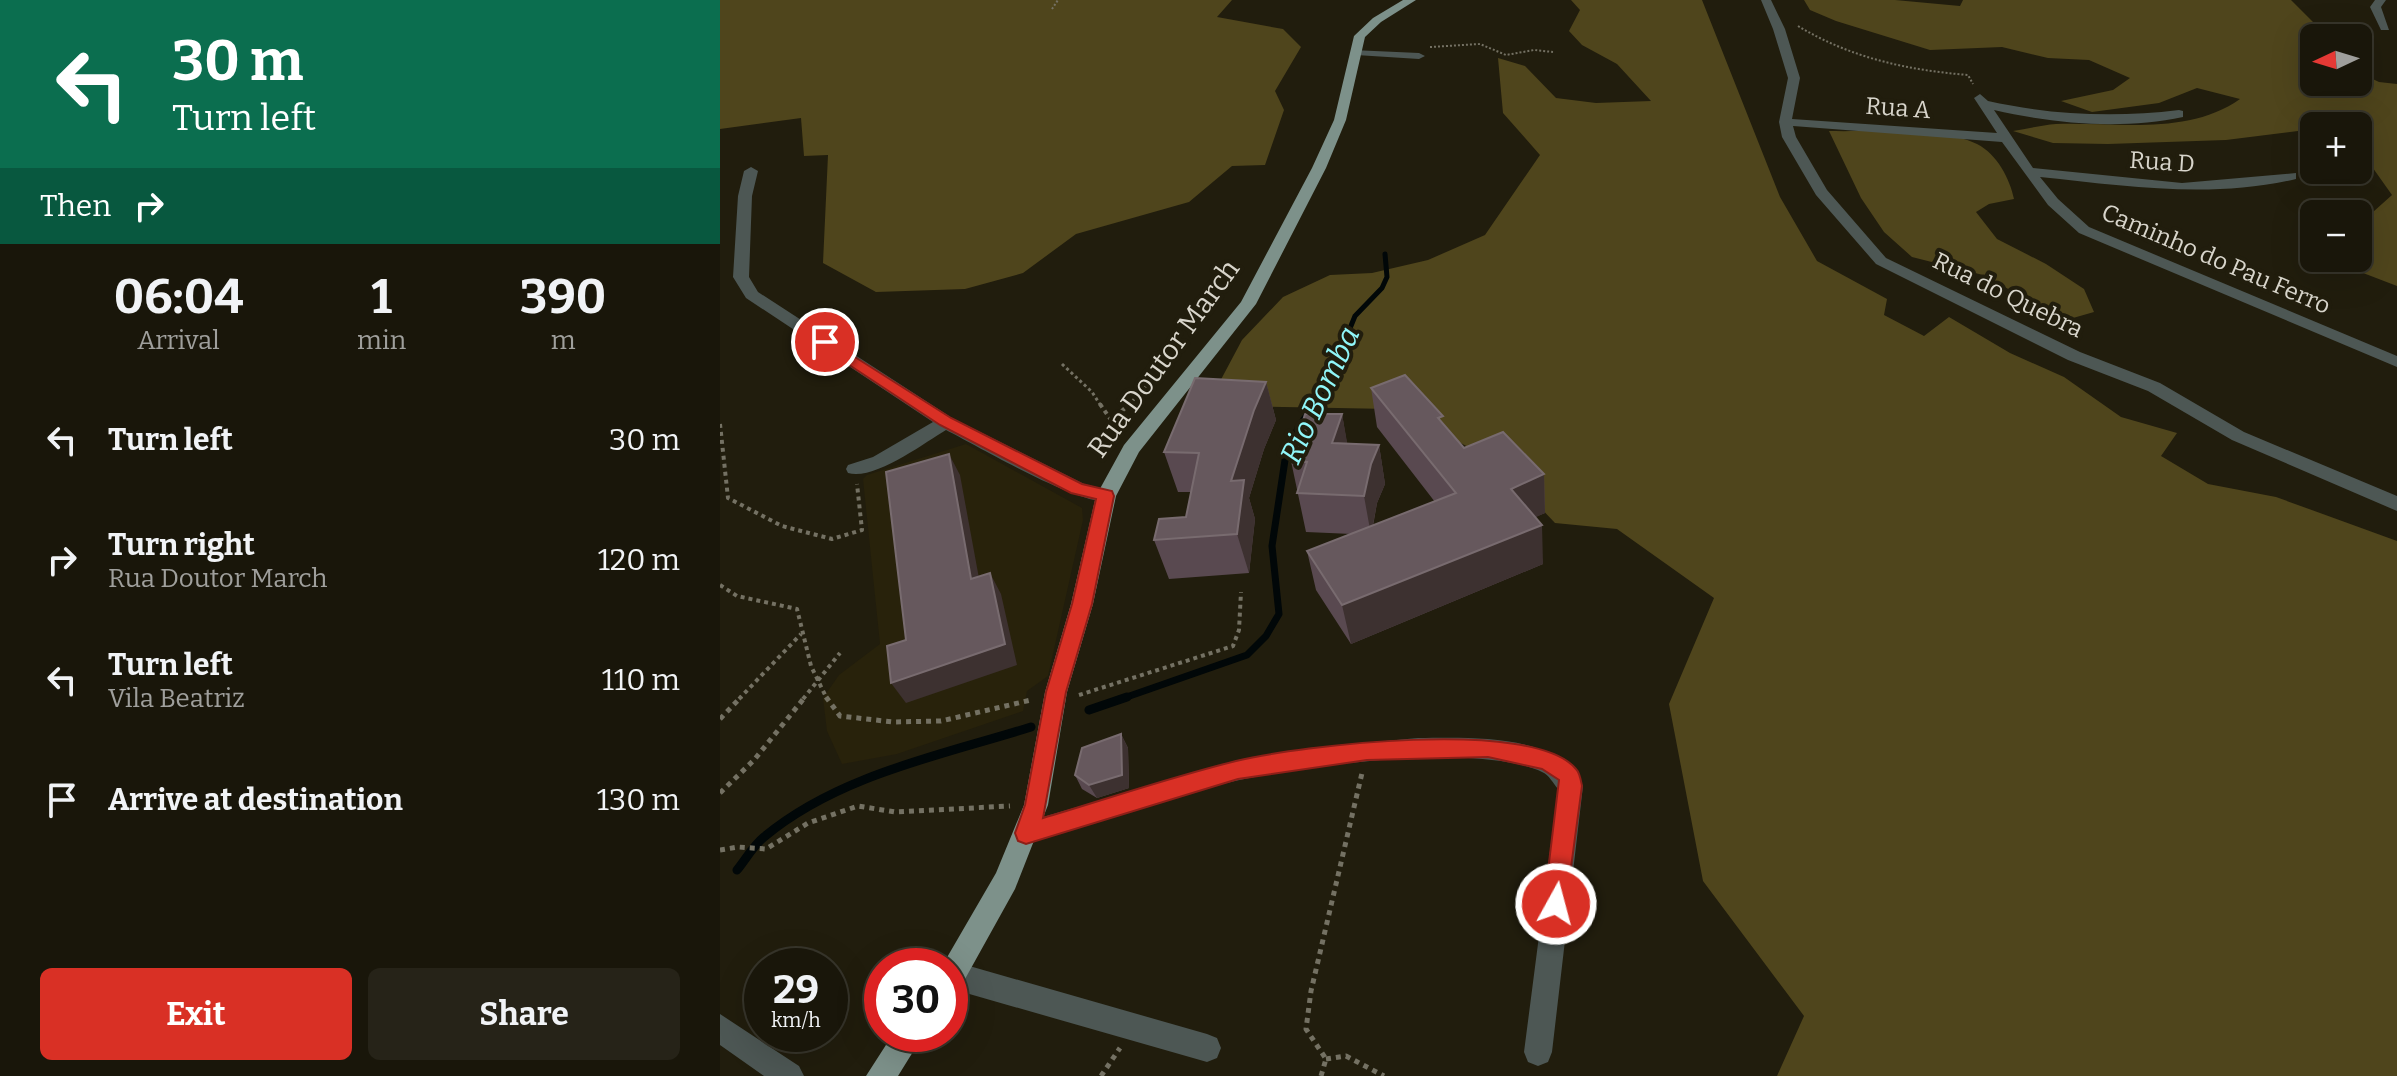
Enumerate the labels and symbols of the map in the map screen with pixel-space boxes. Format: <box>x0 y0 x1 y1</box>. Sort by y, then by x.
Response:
north arrow <box>2300 24 2372 96</box>
street label: Rua A <box>1864 92 1932 124</box>
street label: Rua D <box>2128 146 2196 178</box>
street label: Caminho do Pau Ferro <box>2097 198 2335 320</box>
street label: Rua do Quebra <box>1928 247 2088 343</box>
street label: Rua Doutor March <box>1081 253 1246 464</box>
pin <box>791 308 859 376</box>
water label: Rio Bomba <box>1273 321 1367 469</box>
position arrow <box>1514 862 1598 946</box>
speed limit sign: 30 <box>864 948 968 1052</box>

